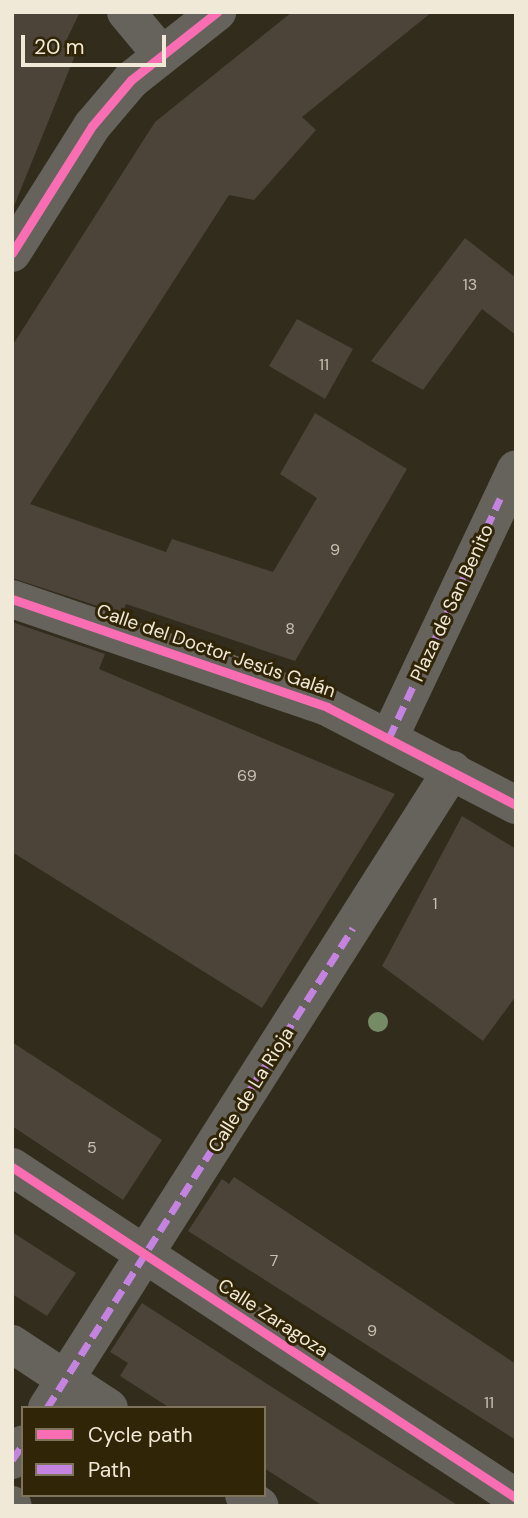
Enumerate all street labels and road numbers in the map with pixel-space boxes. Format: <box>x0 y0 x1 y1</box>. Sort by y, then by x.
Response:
street label: Plaza de San Benito <box>406 521 498 685</box>
street label: Calle del Doctor Jesús Galán <box>93 599 339 703</box>
street label: Calle de La Rioja <box>203 1023 299 1157</box>
street label: Calle Zaragoza <box>214 1274 332 1362</box>

